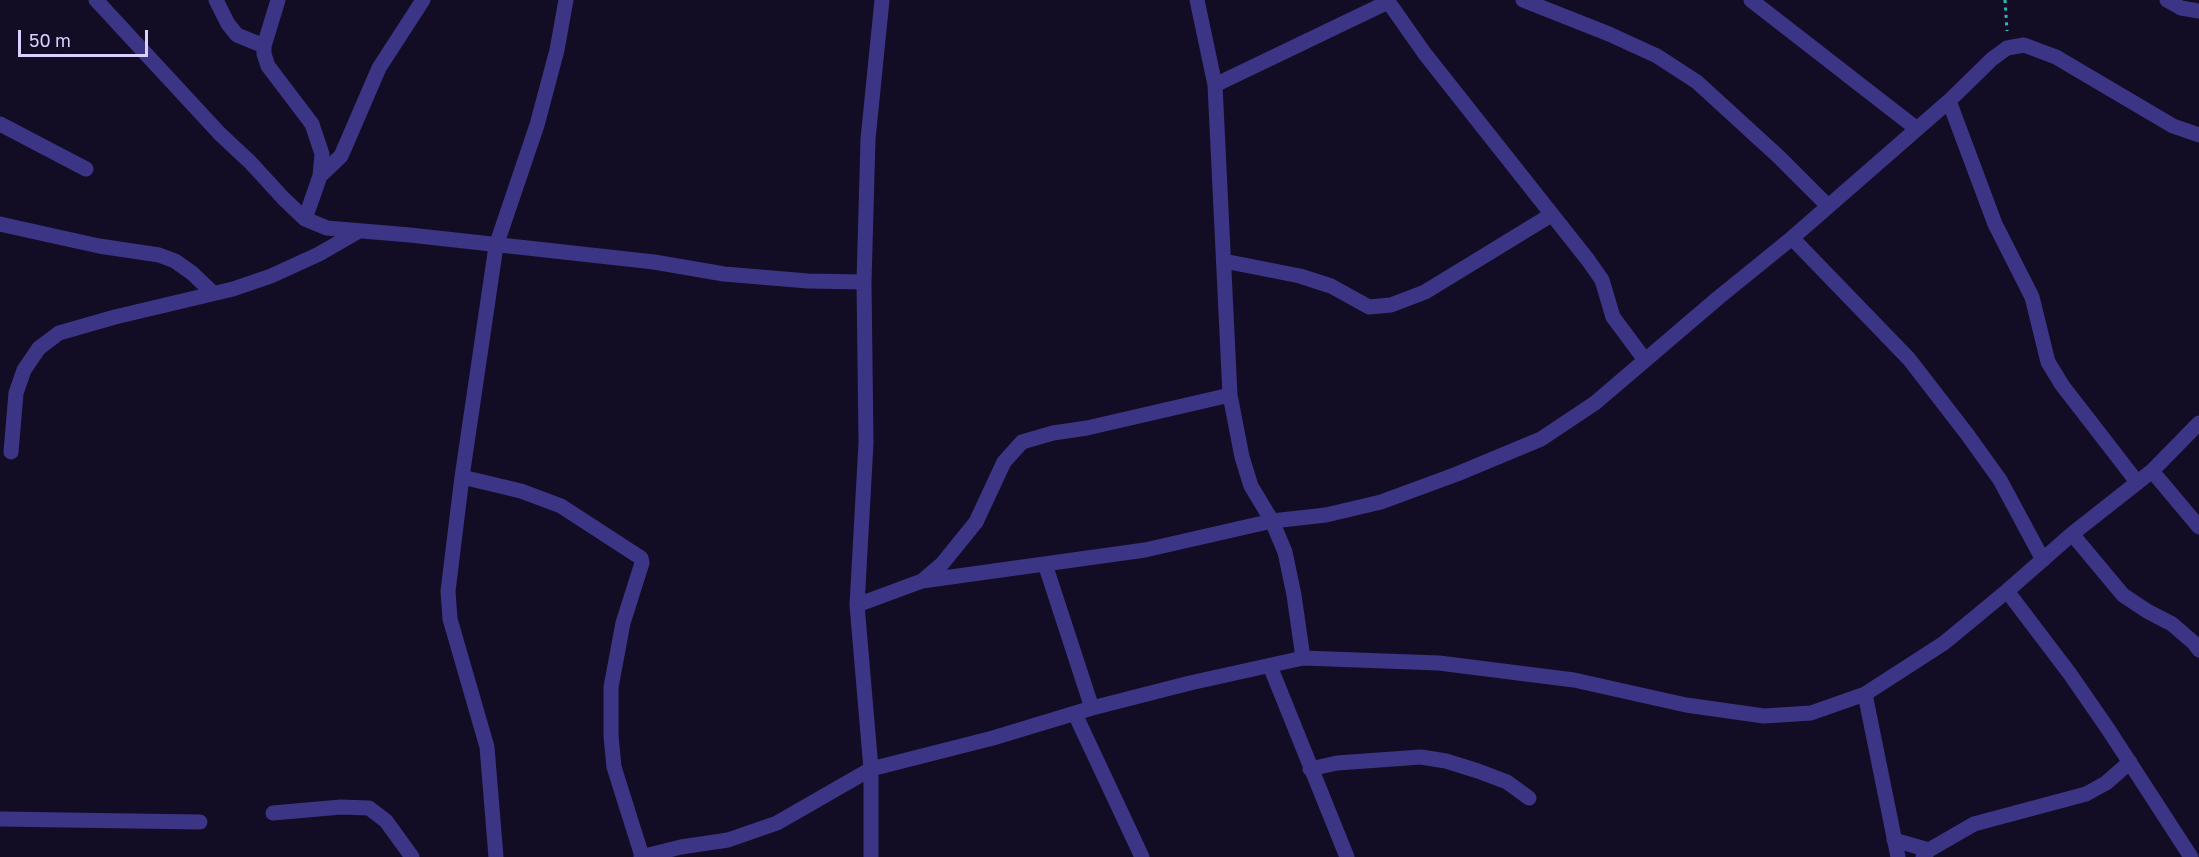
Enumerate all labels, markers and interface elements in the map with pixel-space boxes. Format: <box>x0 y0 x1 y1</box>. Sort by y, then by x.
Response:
scale bar <box>21 18 152 56</box>
text: 50 m <box>29 29 71 51</box>

